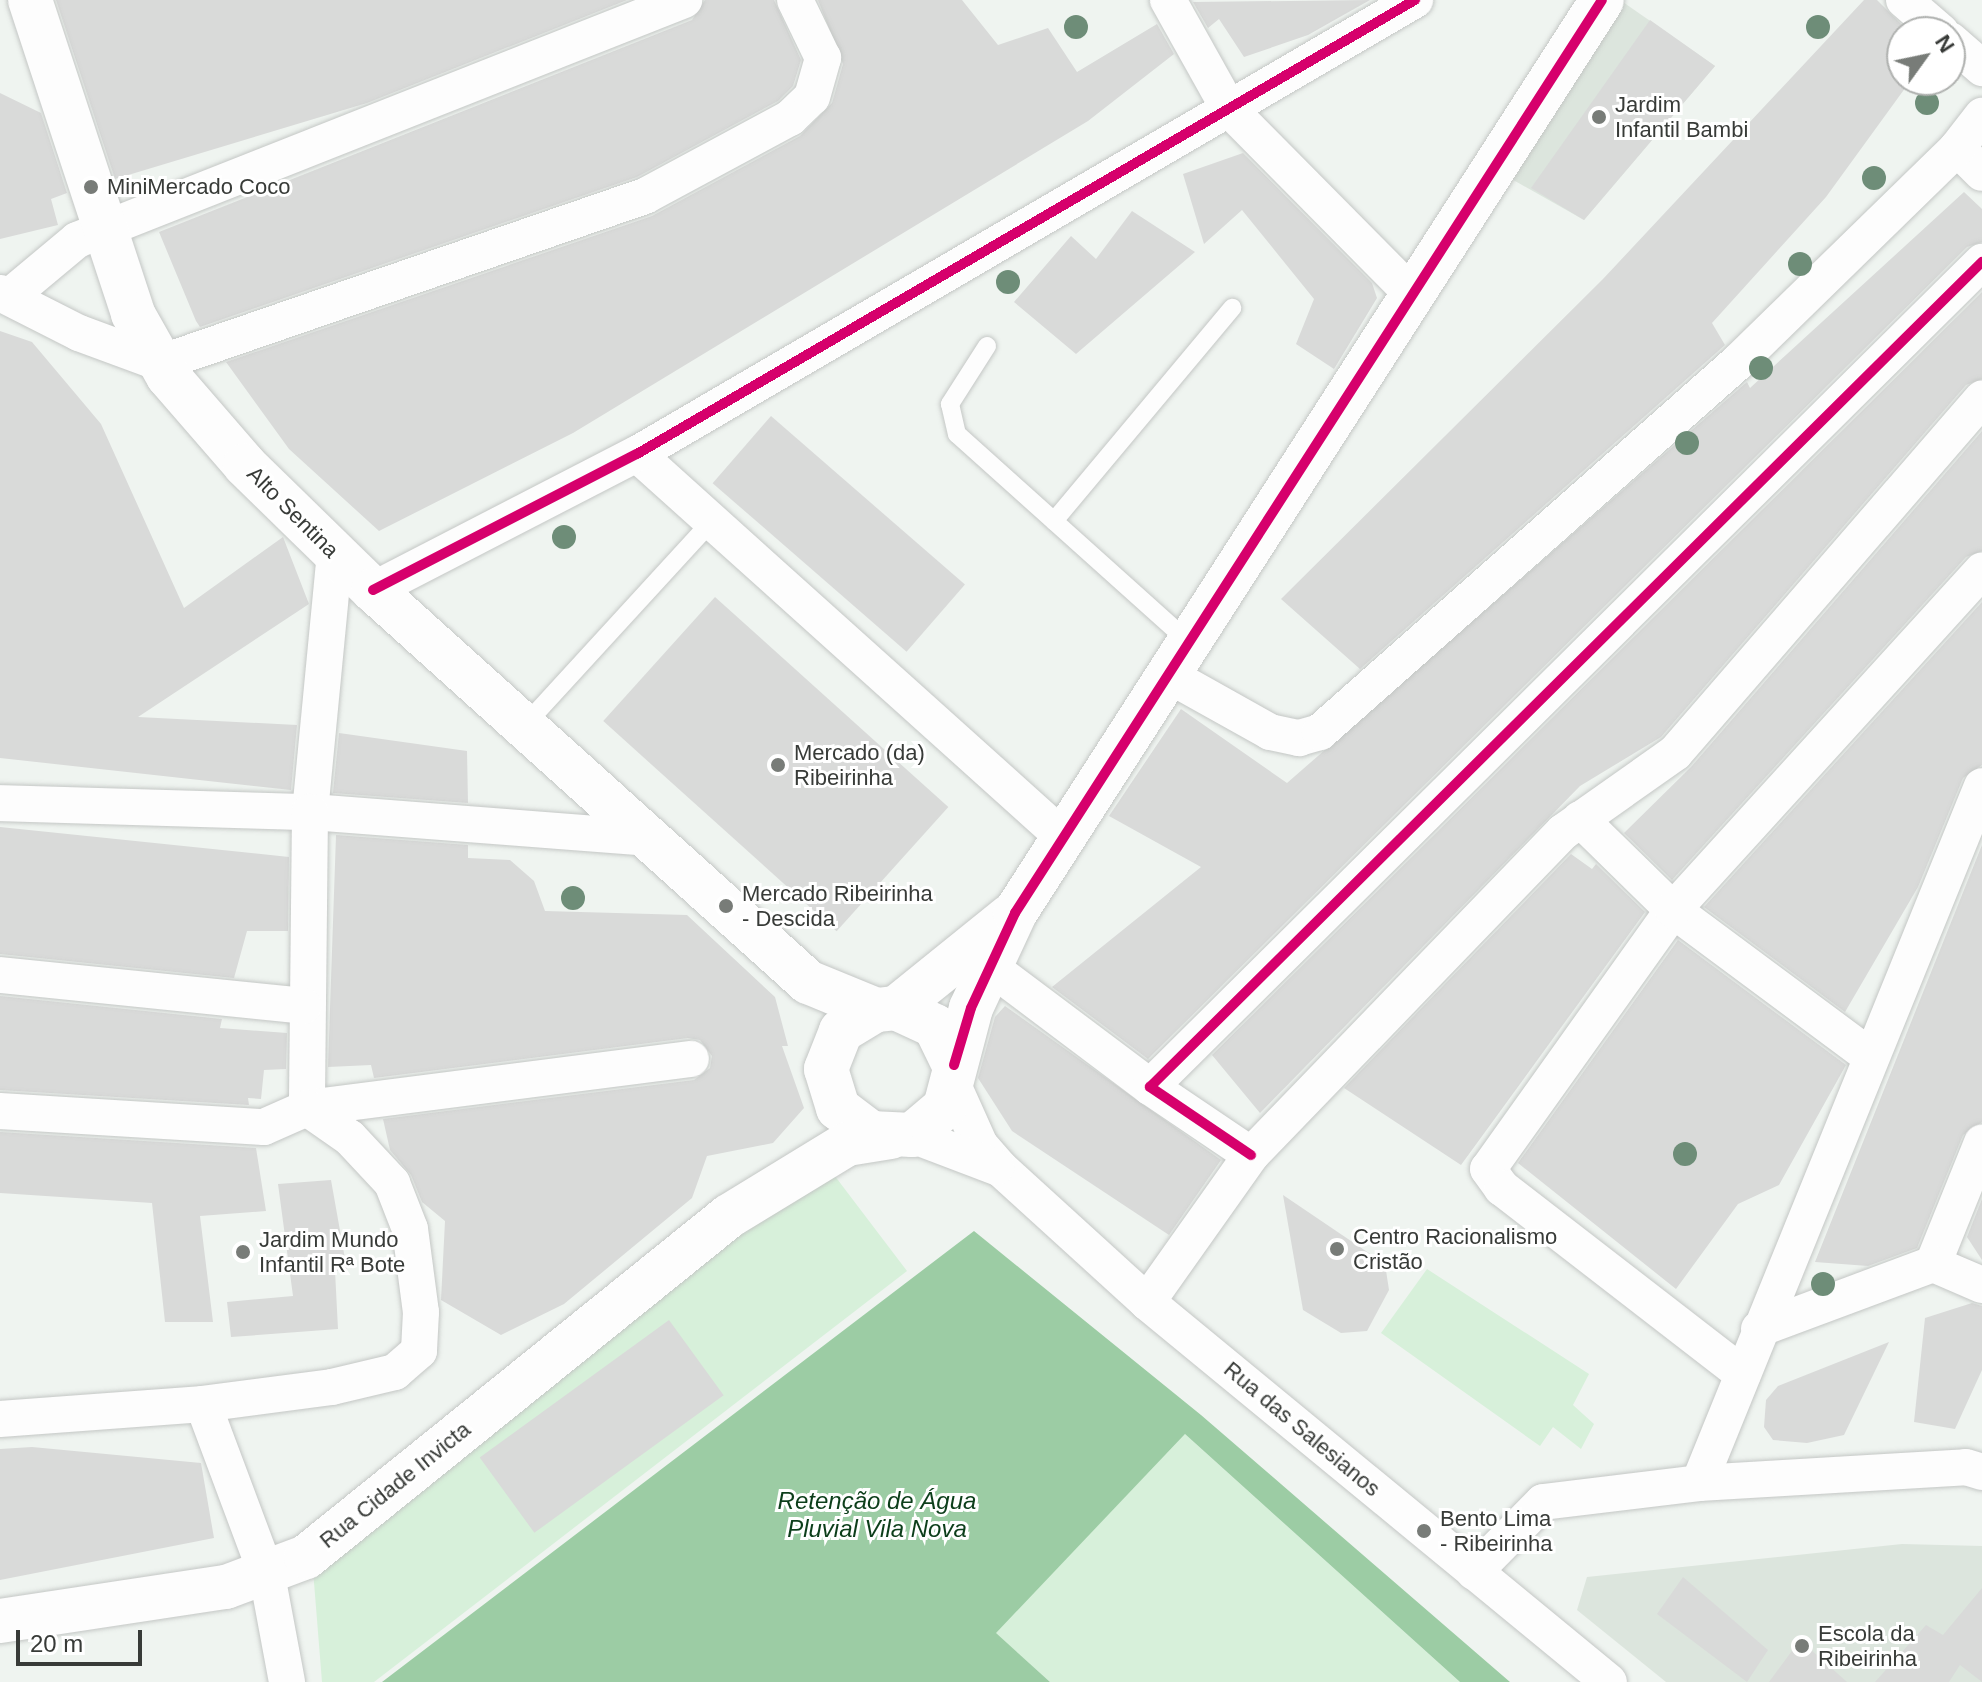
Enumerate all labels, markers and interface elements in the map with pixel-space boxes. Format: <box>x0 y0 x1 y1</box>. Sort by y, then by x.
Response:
north arrow <box>1886 16 1966 96</box>
text: N <box>1930 30 1960 57</box>
place label: Jardim Infantil Bambi <box>1615 91 1748 142</box>
marker: Jardim Infantil Bambi <box>1590 108 1608 126</box>
place label: MiniMercado Coco <box>107 174 290 200</box>
marker: MiniMercado Coco <box>82 178 100 196</box>
street label: Alto Sentina <box>242 461 344 563</box>
place label: Mercado (da) Ribeirinha <box>794 739 925 790</box>
marker: Mercado (da) Ribeirinha <box>769 756 787 774</box>
place label: Mercado Ribeirinha - Descida <box>742 880 933 932</box>
marker: Mercado Ribeirinha - Descida <box>717 897 735 915</box>
place label: Centro Racionalismo Cristão <box>1353 1223 1557 1274</box>
place label: Jardim Mundo Infantil Rª Bote <box>259 1226 405 1278</box>
marker: Centro Racionalismo Cristão <box>1328 1240 1346 1258</box>
marker: Jardim Mundo Infantil Rª Bote <box>234 1243 252 1261</box>
street label: Rua das Salesianos <box>1219 1356 1385 1502</box>
street label: Rua Cidade Invicta <box>314 1416 476 1554</box>
water label: Retenção de Água Pluvial Vila Nova <box>778 1487 976 1543</box>
place label: Bento Lima - Ribeirinha <box>1440 1505 1552 1556</box>
marker: Bento Lima - Ribeirinha <box>1415 1522 1433 1540</box>
scale bar <box>20 1614 146 1664</box>
place label: Escola da Ribeirinha <box>1818 1620 1917 1672</box>
text: 20 m <box>30 1630 83 1657</box>
marker: Escola da Ribeirinha <box>1793 1637 1811 1655</box>

